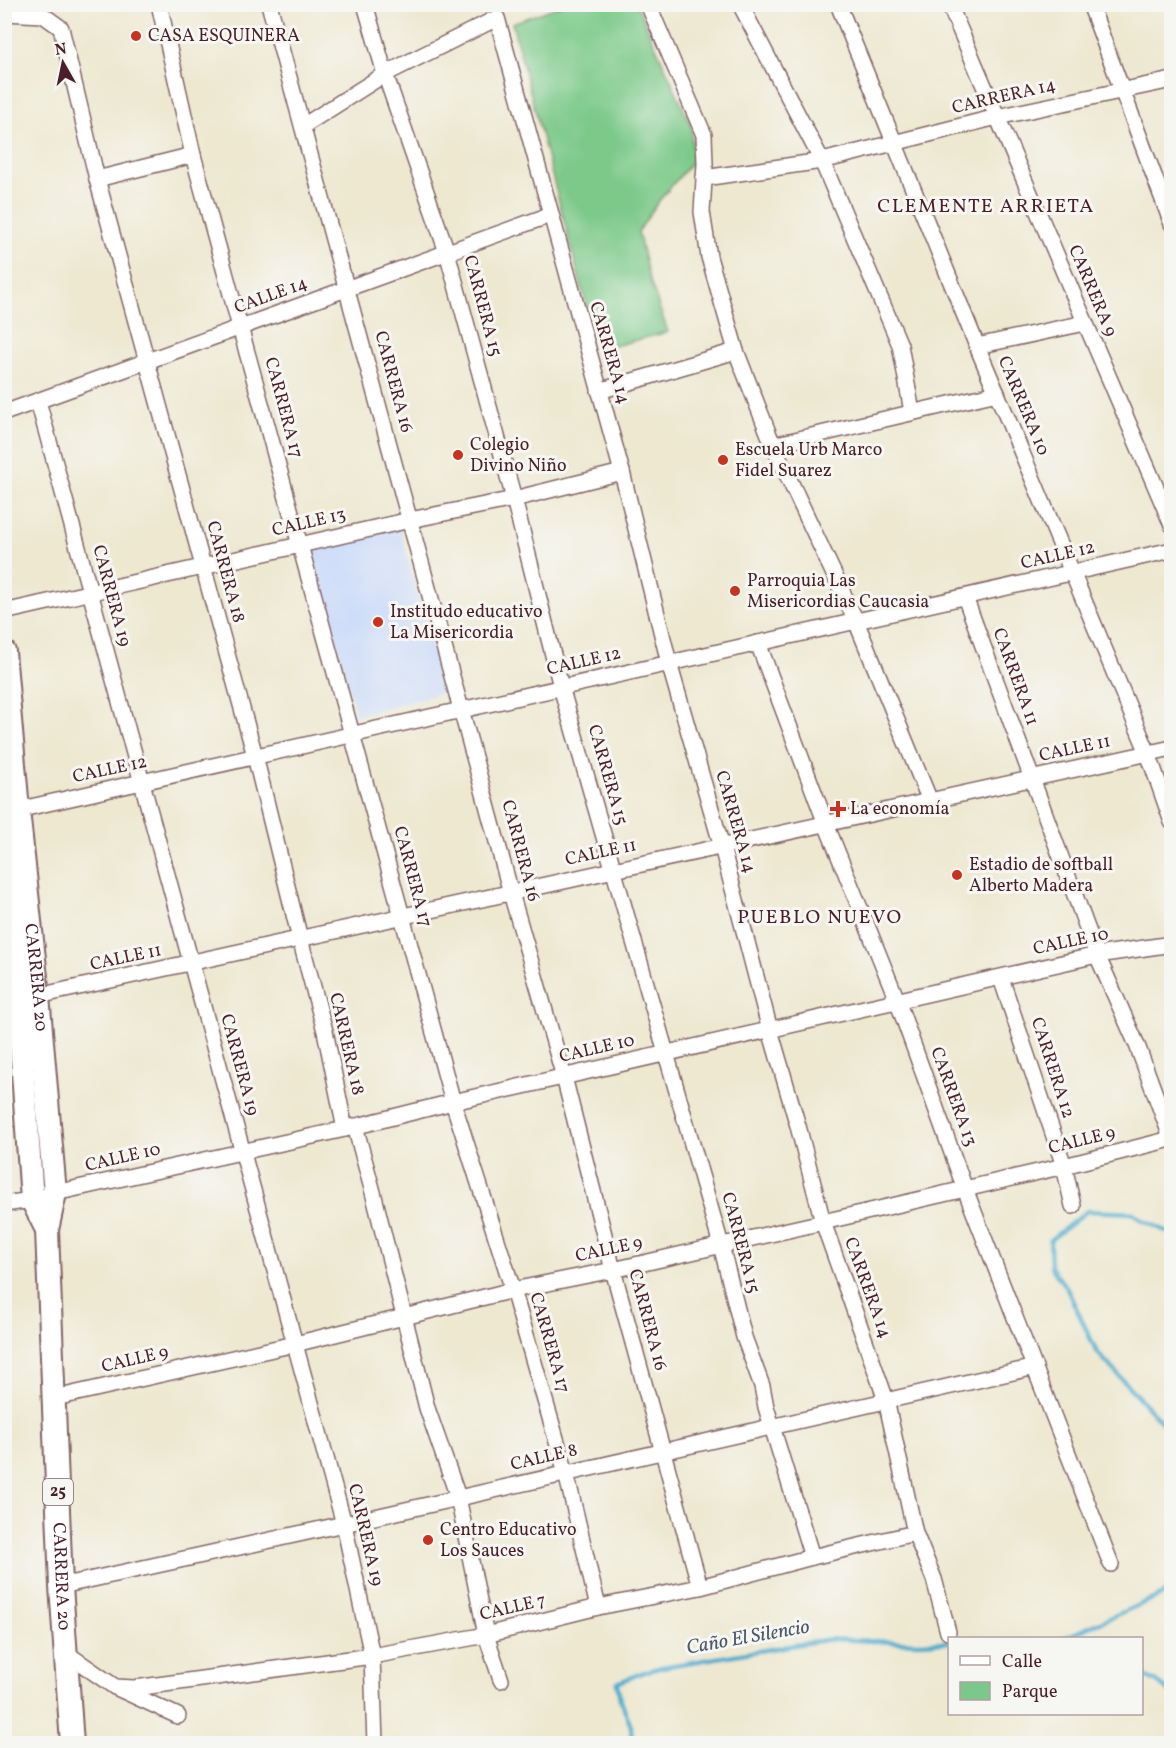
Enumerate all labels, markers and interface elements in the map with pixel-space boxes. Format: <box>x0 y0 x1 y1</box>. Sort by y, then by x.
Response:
place label: CASA ESQUINERA <box>148 24 300 49</box>
marker: CASA ESQUINERA <box>129 29 143 43</box>
north arrow <box>33 33 93 93</box>
text: N <box>54 38 69 62</box>
street label: CARRERA 14 <box>950 73 1058 121</box>
district label: CLEMENTE ARRIETA <box>877 193 1095 221</box>
street label: CARRERA 9 <box>1061 241 1123 341</box>
street label: CARRERA 15 <box>457 253 507 359</box>
street label: CALLE 14 <box>231 271 311 321</box>
street label: CARRERA 14 <box>582 299 636 407</box>
street label: CARRERA 16 <box>367 328 419 436</box>
street label: CARRERA 10 <box>991 352 1055 460</box>
street label: CARRERA 17 <box>257 355 309 461</box>
place label: Colegio Divino Niño <box>470 433 567 479</box>
place label: Escuela Urb Marco Fidel Suarez <box>735 438 882 484</box>
marker: Colegio Divino Niño <box>451 448 465 462</box>
marker: Escuela Urb Marco Fidel Suarez <box>716 453 730 467</box>
street label: CALLE 13 <box>270 502 348 544</box>
street label: CARRERA 18 <box>199 518 251 626</box>
street label: CALLE 12 <box>1019 535 1097 577</box>
street label: CARRERA 19 <box>85 542 137 650</box>
place label: Parroquia Las Misericordias Caucasia <box>747 569 929 615</box>
marker: Parroquia Las Misericordias Caucasia <box>728 584 742 598</box>
place label: Institudo educativo La Misericordia <box>390 600 543 646</box>
marker: Institudo educativo La Misericordia <box>371 615 385 629</box>
street label: CARRERA 11 <box>986 625 1044 729</box>
street label: CALLE 12 <box>545 641 623 683</box>
street label: CARRERA 15 <box>581 722 633 828</box>
street label: CALLE 11 <box>1037 729 1113 769</box>
street label: CALLE 12 <box>71 750 149 790</box>
street label: CARRERA 14 <box>708 768 762 876</box>
street label: CARRERA 16 <box>494 797 546 905</box>
place label: La economía <box>850 797 949 822</box>
marker: La economía <box>831 802 845 816</box>
street label: CARRERA 17 <box>386 824 438 930</box>
street label: CALLE 11 <box>563 833 639 873</box>
place label: Estadio de softball Alberto Madera <box>969 853 1113 899</box>
marker: Estadio de softball Alberto Madera <box>950 868 964 882</box>
district label: PUEBLO NUEVO <box>737 904 903 932</box>
street label: CARRERA 20 <box>18 922 54 1033</box>
street label: CALLE 10 <box>1031 922 1111 962</box>
street label: CALLE 11 <box>88 938 164 978</box>
street label: CARRERA 18 <box>322 990 370 1098</box>
street label: CARRERA 19 <box>213 1011 265 1119</box>
street label: CARRERA 12 <box>1024 1014 1080 1122</box>
street label: CALLE 10 <box>557 1028 637 1070</box>
street label: CARRERA 13 <box>923 1044 983 1150</box>
street label: CALLE 9 <box>1046 1121 1118 1161</box>
street label: CALLE 10 <box>83 1137 163 1179</box>
street label: CARRERA 15 <box>715 1190 765 1296</box>
street label: CALLE 9 <box>573 1231 645 1269</box>
street label: CARRERA 14 <box>837 1234 897 1342</box>
street label: CARRERA 16 <box>621 1266 673 1374</box>
street label: CARRERA 17 <box>523 1290 575 1396</box>
street label: CALLE 9 <box>99 1340 171 1380</box>
street label: CALLE 8 <box>508 1438 580 1478</box>
road number: 25 <box>43 1479 73 1505</box>
street label: CARRERA 19 <box>341 1481 389 1589</box>
place label: Centro Educativo Los Sauces <box>440 1518 577 1564</box>
street label: CARRERA 20 <box>46 1522 77 1632</box>
marker: Centro Educativo Los Sauces <box>421 1533 435 1547</box>
street label: CALLE 7 <box>477 1588 549 1628</box>
water label: Caño El Silencio <box>684 1613 812 1663</box>
legend <box>948 1637 1143 1715</box>
text: Calle <box>1002 1650 1042 1675</box>
text: Parque <box>1002 1680 1057 1705</box>

